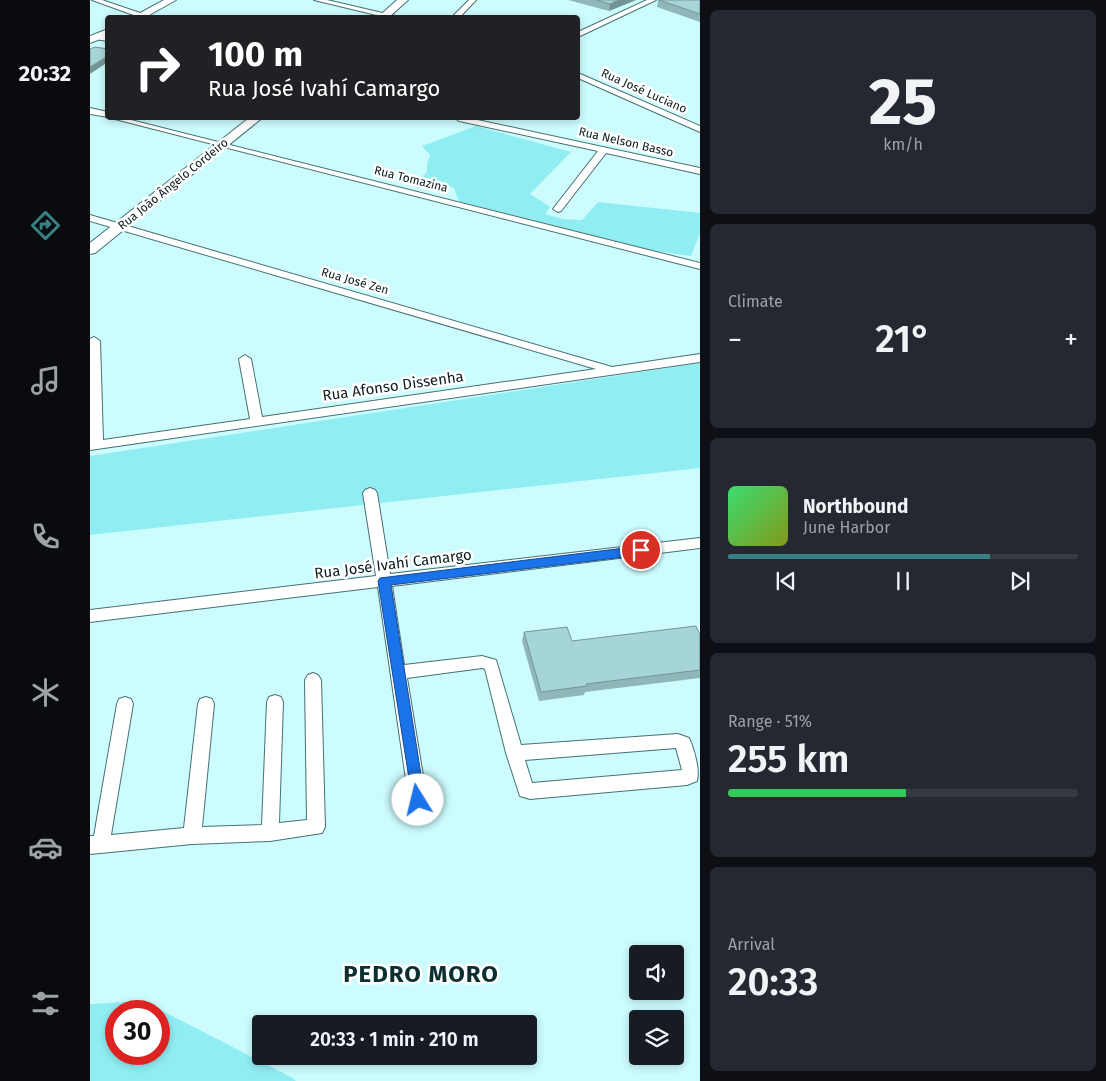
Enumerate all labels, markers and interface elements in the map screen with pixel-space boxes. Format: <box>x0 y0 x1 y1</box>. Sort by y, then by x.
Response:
text: 100 m <box>208 33 303 75</box>
icon: right <box>125 35 190 100</box>
text: 20:32 <box>19 60 71 87</box>
text: 25 <box>869 63 937 141</box>
street label: Rua José Luciano <box>599 66 689 116</box>
text: Rua José Ivahí Camargo <box>208 75 440 102</box>
street label: Rua Nelson Basso <box>577 124 675 160</box>
street label: Rua João Ângelo Cordeiro <box>115 135 231 233</box>
text: km/h <box>883 135 923 154</box>
street label: Rua Tomazina <box>373 163 449 195</box>
icon: directions <box>28 208 63 243</box>
street label: Rua José Zen <box>320 265 390 297</box>
text: Climate <box>728 292 783 311</box>
text: 21° <box>875 316 931 362</box>
text: − <box>728 323 742 356</box>
text: + <box>1064 323 1078 356</box>
icon: music <box>28 363 63 398</box>
street label: Rua Afonso Dissenha <box>321 367 465 405</box>
text: Northbound <box>803 495 908 518</box>
text: June Harbor <box>803 518 890 537</box>
icon: phone <box>28 519 63 554</box>
pin <box>620 529 662 571</box>
icon: arrive <box>627 536 655 564</box>
street label: Rua José Ivahí Camargo <box>313 545 473 583</box>
icon: previous <box>772 567 800 595</box>
icon: pause <box>889 567 917 595</box>
icon: next <box>1006 567 1034 595</box>
icon: climate <box>28 675 63 710</box>
text: Range · 51% <box>728 712 812 731</box>
text: 255 km <box>728 736 849 782</box>
position arrow <box>391 773 443 825</box>
icon: car <box>28 830 63 865</box>
text: Arrival <box>728 935 775 954</box>
map controls <box>629 945 684 1065</box>
button: sound <box>629 945 684 1000</box>
text: 20:33 <box>728 959 818 1005</box>
district label: PEDRO MORO <box>343 960 499 988</box>
icon: filters <box>28 986 63 1021</box>
speed limit sign: 30 <box>105 1000 170 1065</box>
button: layers <box>629 1010 684 1065</box>
text: 20:33 · 1 min · 210 m <box>310 1028 479 1051</box>

